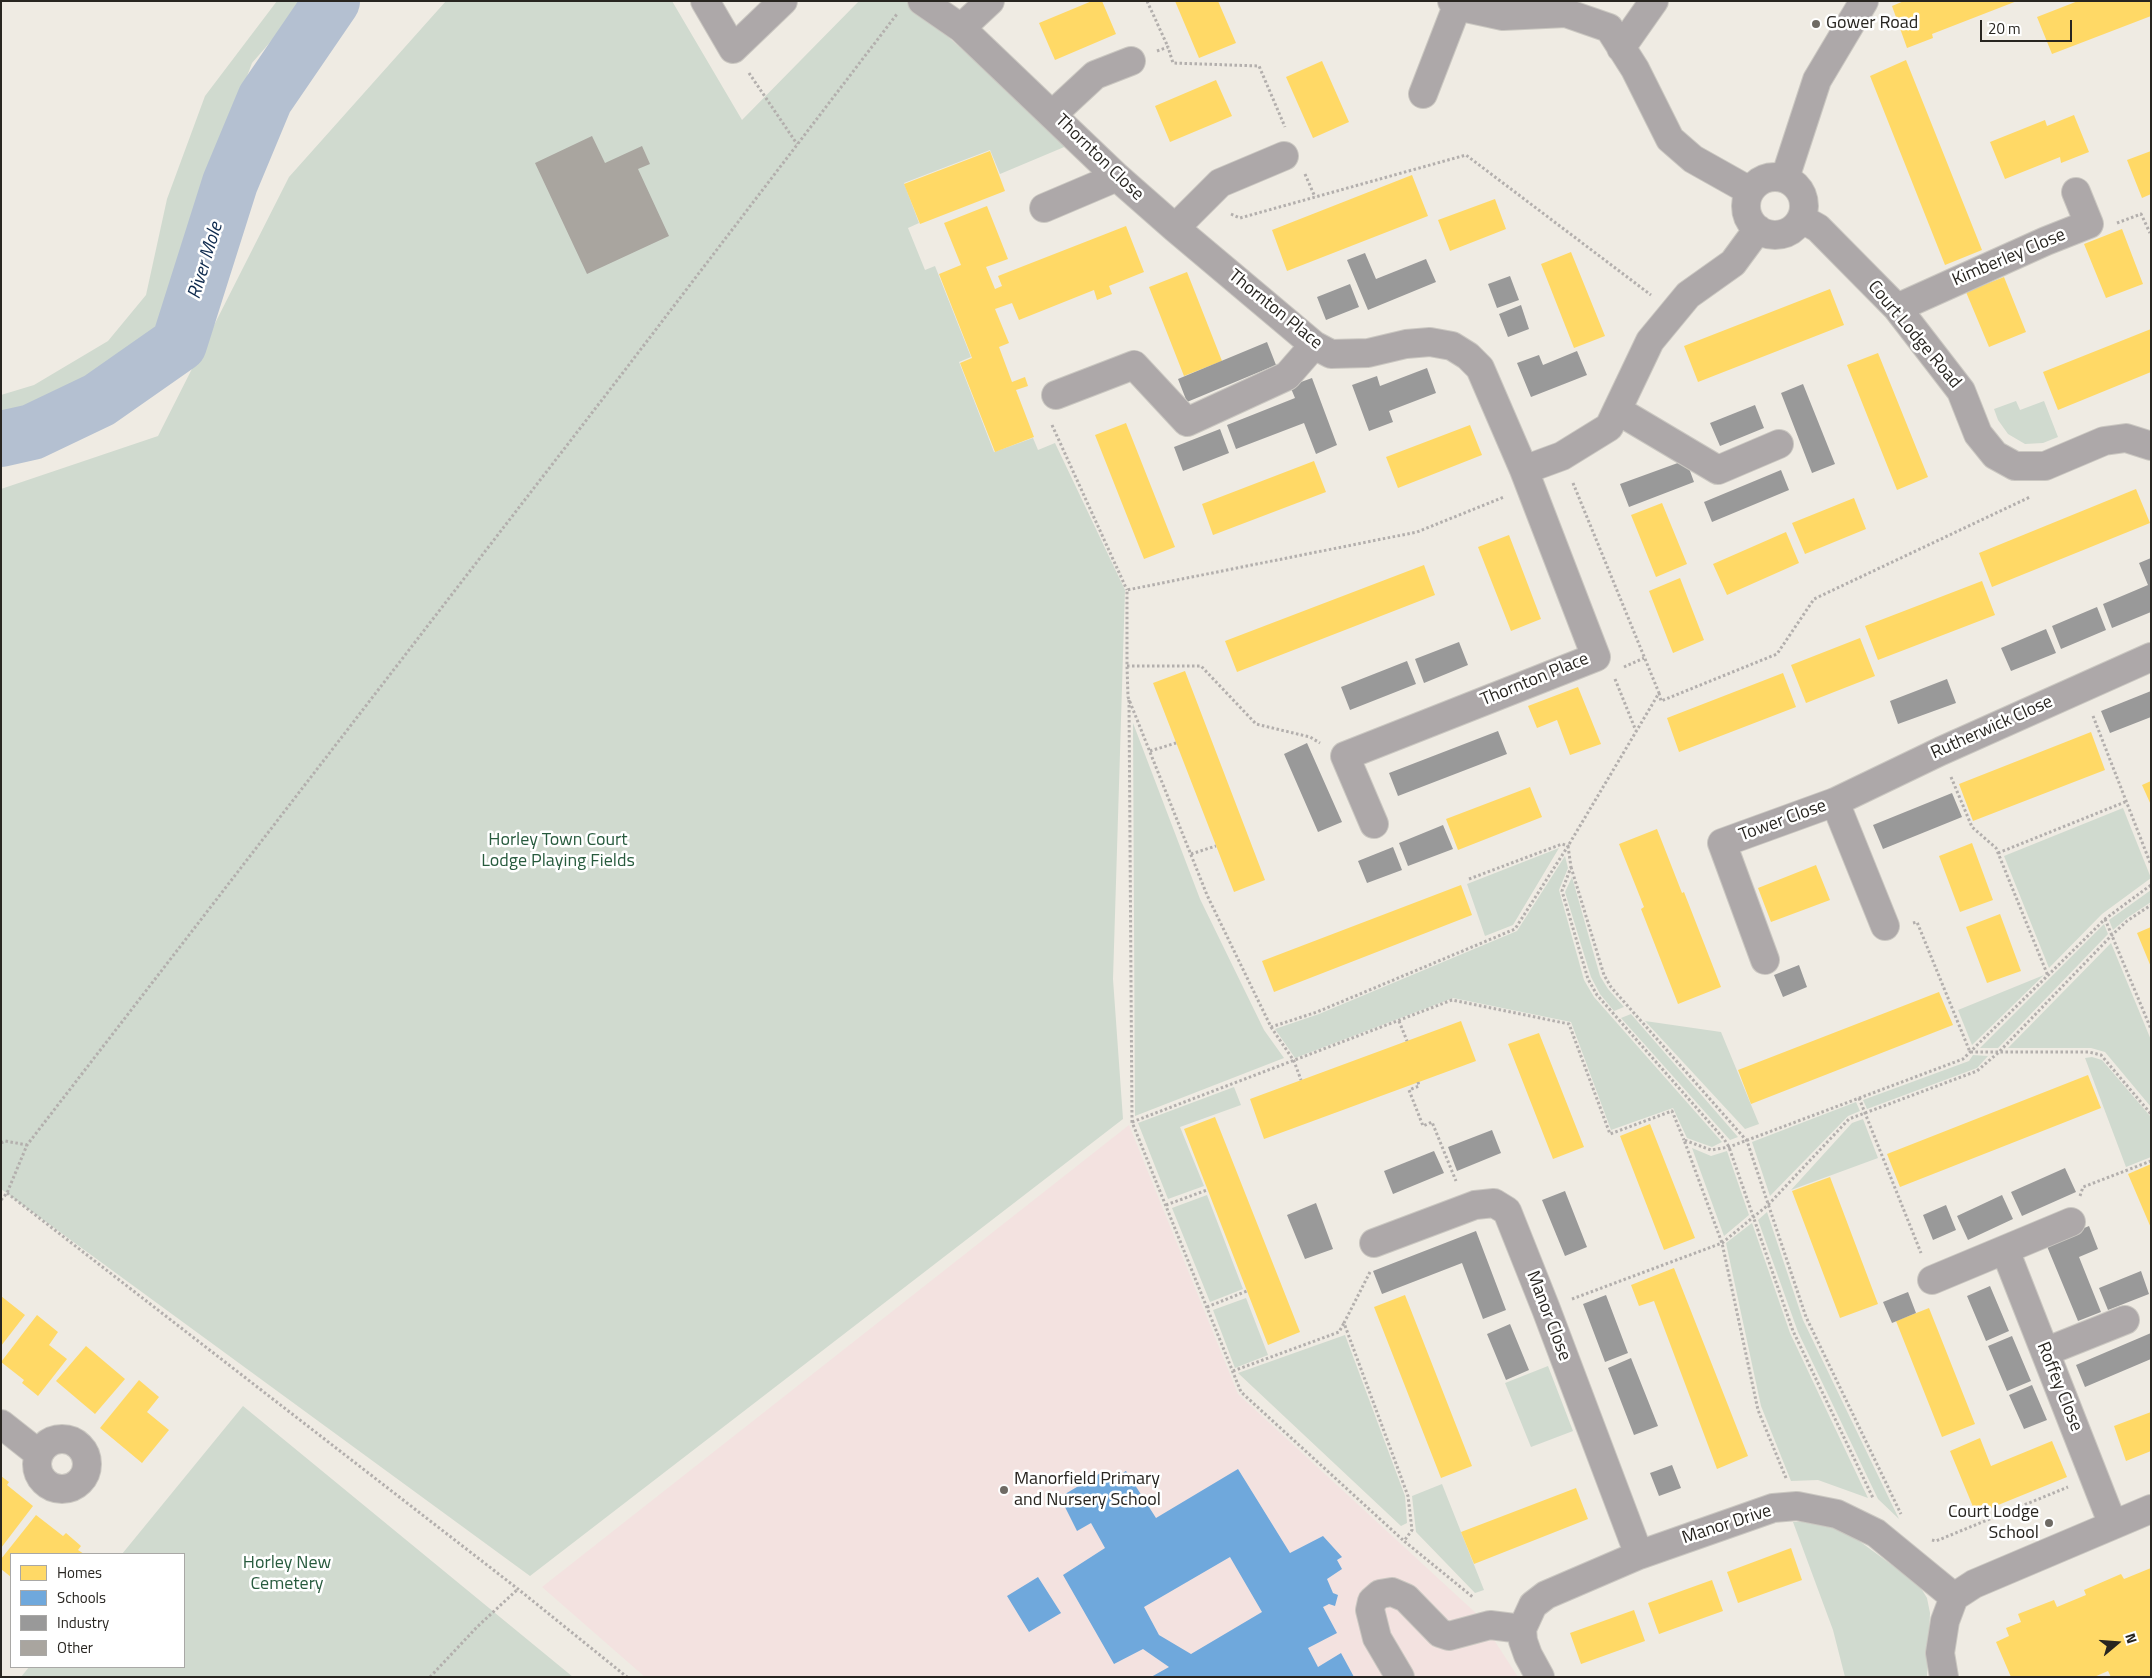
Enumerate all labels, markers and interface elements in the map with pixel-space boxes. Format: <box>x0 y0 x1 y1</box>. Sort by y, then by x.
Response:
scale bar <box>1982 10 2074 42</box>
place label: Gower Road <box>1826 13 1918 35</box>
text: 20 m <box>1988 17 2021 40</box>
marker: Gower Road <box>1810 18 1822 30</box>
street label: Thornton Close <box>1050 110 1148 206</box>
water label: River Mole <box>184 220 228 302</box>
street label: Kimberley Close <box>1949 224 2069 292</box>
street label: Thornton Place <box>1224 266 1326 354</box>
street label: Court Lodge Road <box>1863 277 1965 393</box>
street label: Thornton Place <box>1478 649 1592 711</box>
street label: Rutherwick Close <box>1928 692 2056 764</box>
street label: Tower Close <box>1737 795 1829 847</box>
park label: Horley Town Court Lodge Playing Fields <box>481 830 635 872</box>
street label: Manor Close <box>1521 1268 1575 1364</box>
street label: Roffey Close <box>2031 1339 2087 1435</box>
place label: Manorfield Primary and Nursery School <box>1014 1469 1161 1512</box>
marker: Manorfield Primary and Nursery School <box>998 1484 1010 1496</box>
street label: Manor Drive <box>1680 1500 1774 1550</box>
place label: Court Lodge School <box>1948 1502 2039 1545</box>
marker: Court Lodge School <box>2043 1517 2055 1529</box>
legend <box>10 1553 185 1668</box>
park label: Horley New Cemetery <box>243 1553 331 1596</box>
text: Homes <box>57 1561 102 1584</box>
text: Schools <box>57 1586 106 1609</box>
text: Industry <box>57 1611 109 1634</box>
north arrow <box>2092 1618 2142 1668</box>
text: N <box>2120 1630 2143 1646</box>
text: Other <box>57 1636 93 1659</box>

